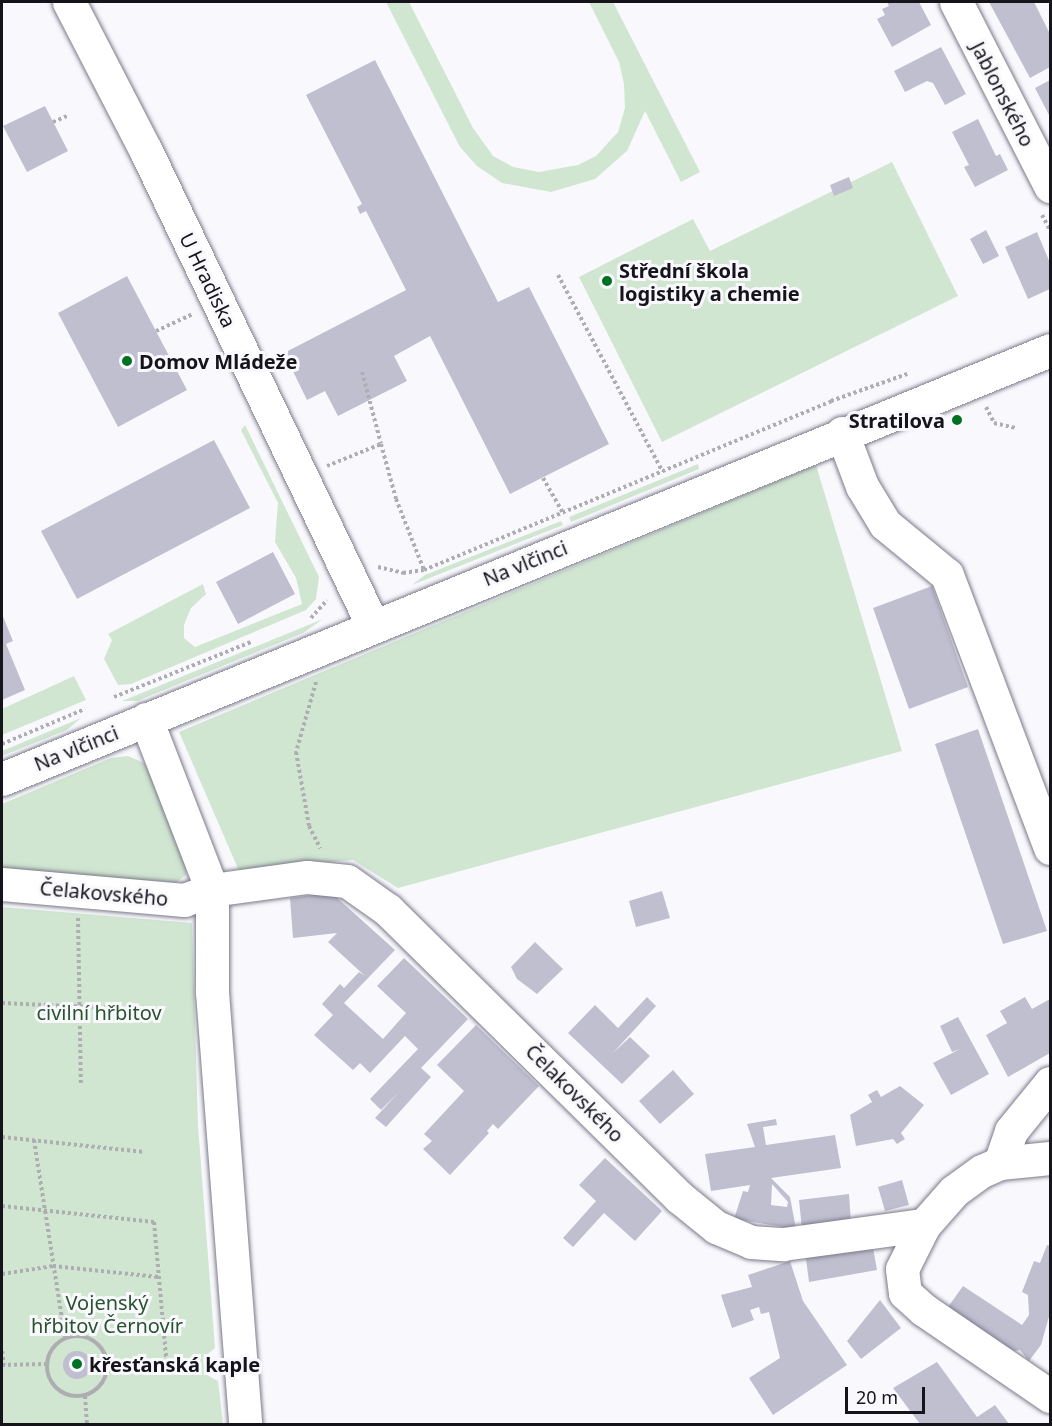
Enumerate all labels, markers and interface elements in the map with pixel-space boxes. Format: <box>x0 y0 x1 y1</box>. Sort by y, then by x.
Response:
street label: Jablonského <box>966 37 1040 151</box>
street label: U Hradiska <box>175 229 241 331</box>
place label: Střední škola logistiky a chemie <box>619 258 800 305</box>
marker: Střední škola logistiky a chemie <box>600 274 614 288</box>
place label: Domov Mládeže <box>139 349 297 373</box>
marker: Domov Mládeže <box>120 354 134 368</box>
place label: Stratilova <box>849 408 945 432</box>
marker: Stratilova <box>950 413 964 427</box>
street label: Na vlčinci <box>479 535 571 591</box>
street label: Na vlčinci <box>30 720 122 776</box>
street label: Čelakovského <box>39 875 169 911</box>
park label: civilní hřbitov <box>36 1000 162 1024</box>
street label: Čelakovského <box>521 1039 629 1147</box>
park label: Vojenský hřbitov Černovír <box>31 1290 183 1337</box>
place label: křesťanská kaple <box>89 1352 260 1376</box>
marker: křesťanská kaple <box>70 1357 84 1371</box>
scale bar <box>848 1375 928 1413</box>
text: 20 m <box>856 1385 898 1409</box>

